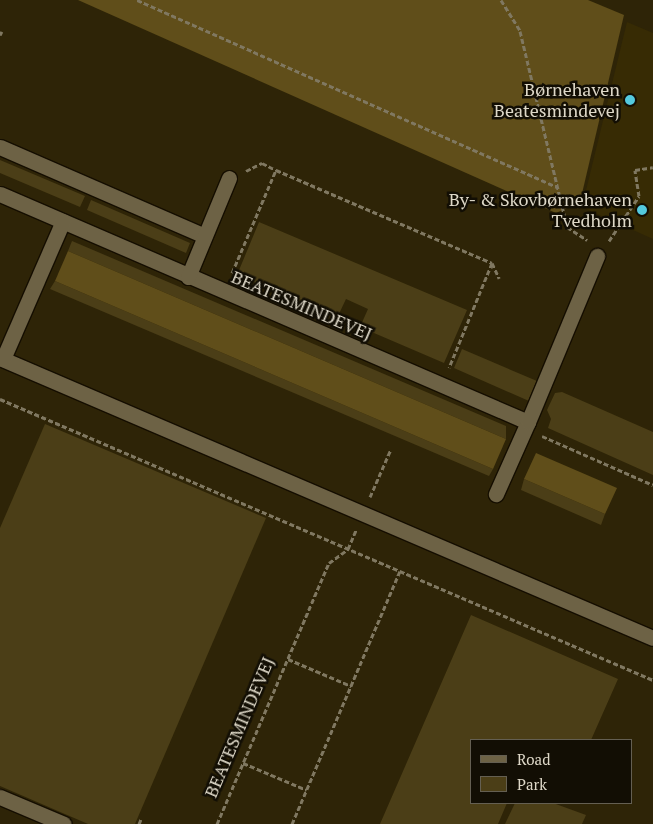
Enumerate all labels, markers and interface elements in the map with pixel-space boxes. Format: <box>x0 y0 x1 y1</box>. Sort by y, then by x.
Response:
place label: Børnehaven Beatesmindevej <box>494 79 620 122</box>
marker: Børnehaven Beatesmindevej <box>624 94 636 106</box>
place label: By- & Skovbørnehaven Tvedholm <box>448 189 632 232</box>
marker: By- & Skovbørnehaven Tvedholm <box>636 204 648 216</box>
street label: BEATESMINDEVEJ <box>228 266 376 344</box>
street label: BEATESMINDEVEJ <box>200 653 278 801</box>
legend <box>470 739 633 804</box>
text: Road <box>517 749 550 769</box>
text: Park <box>517 774 547 794</box>

